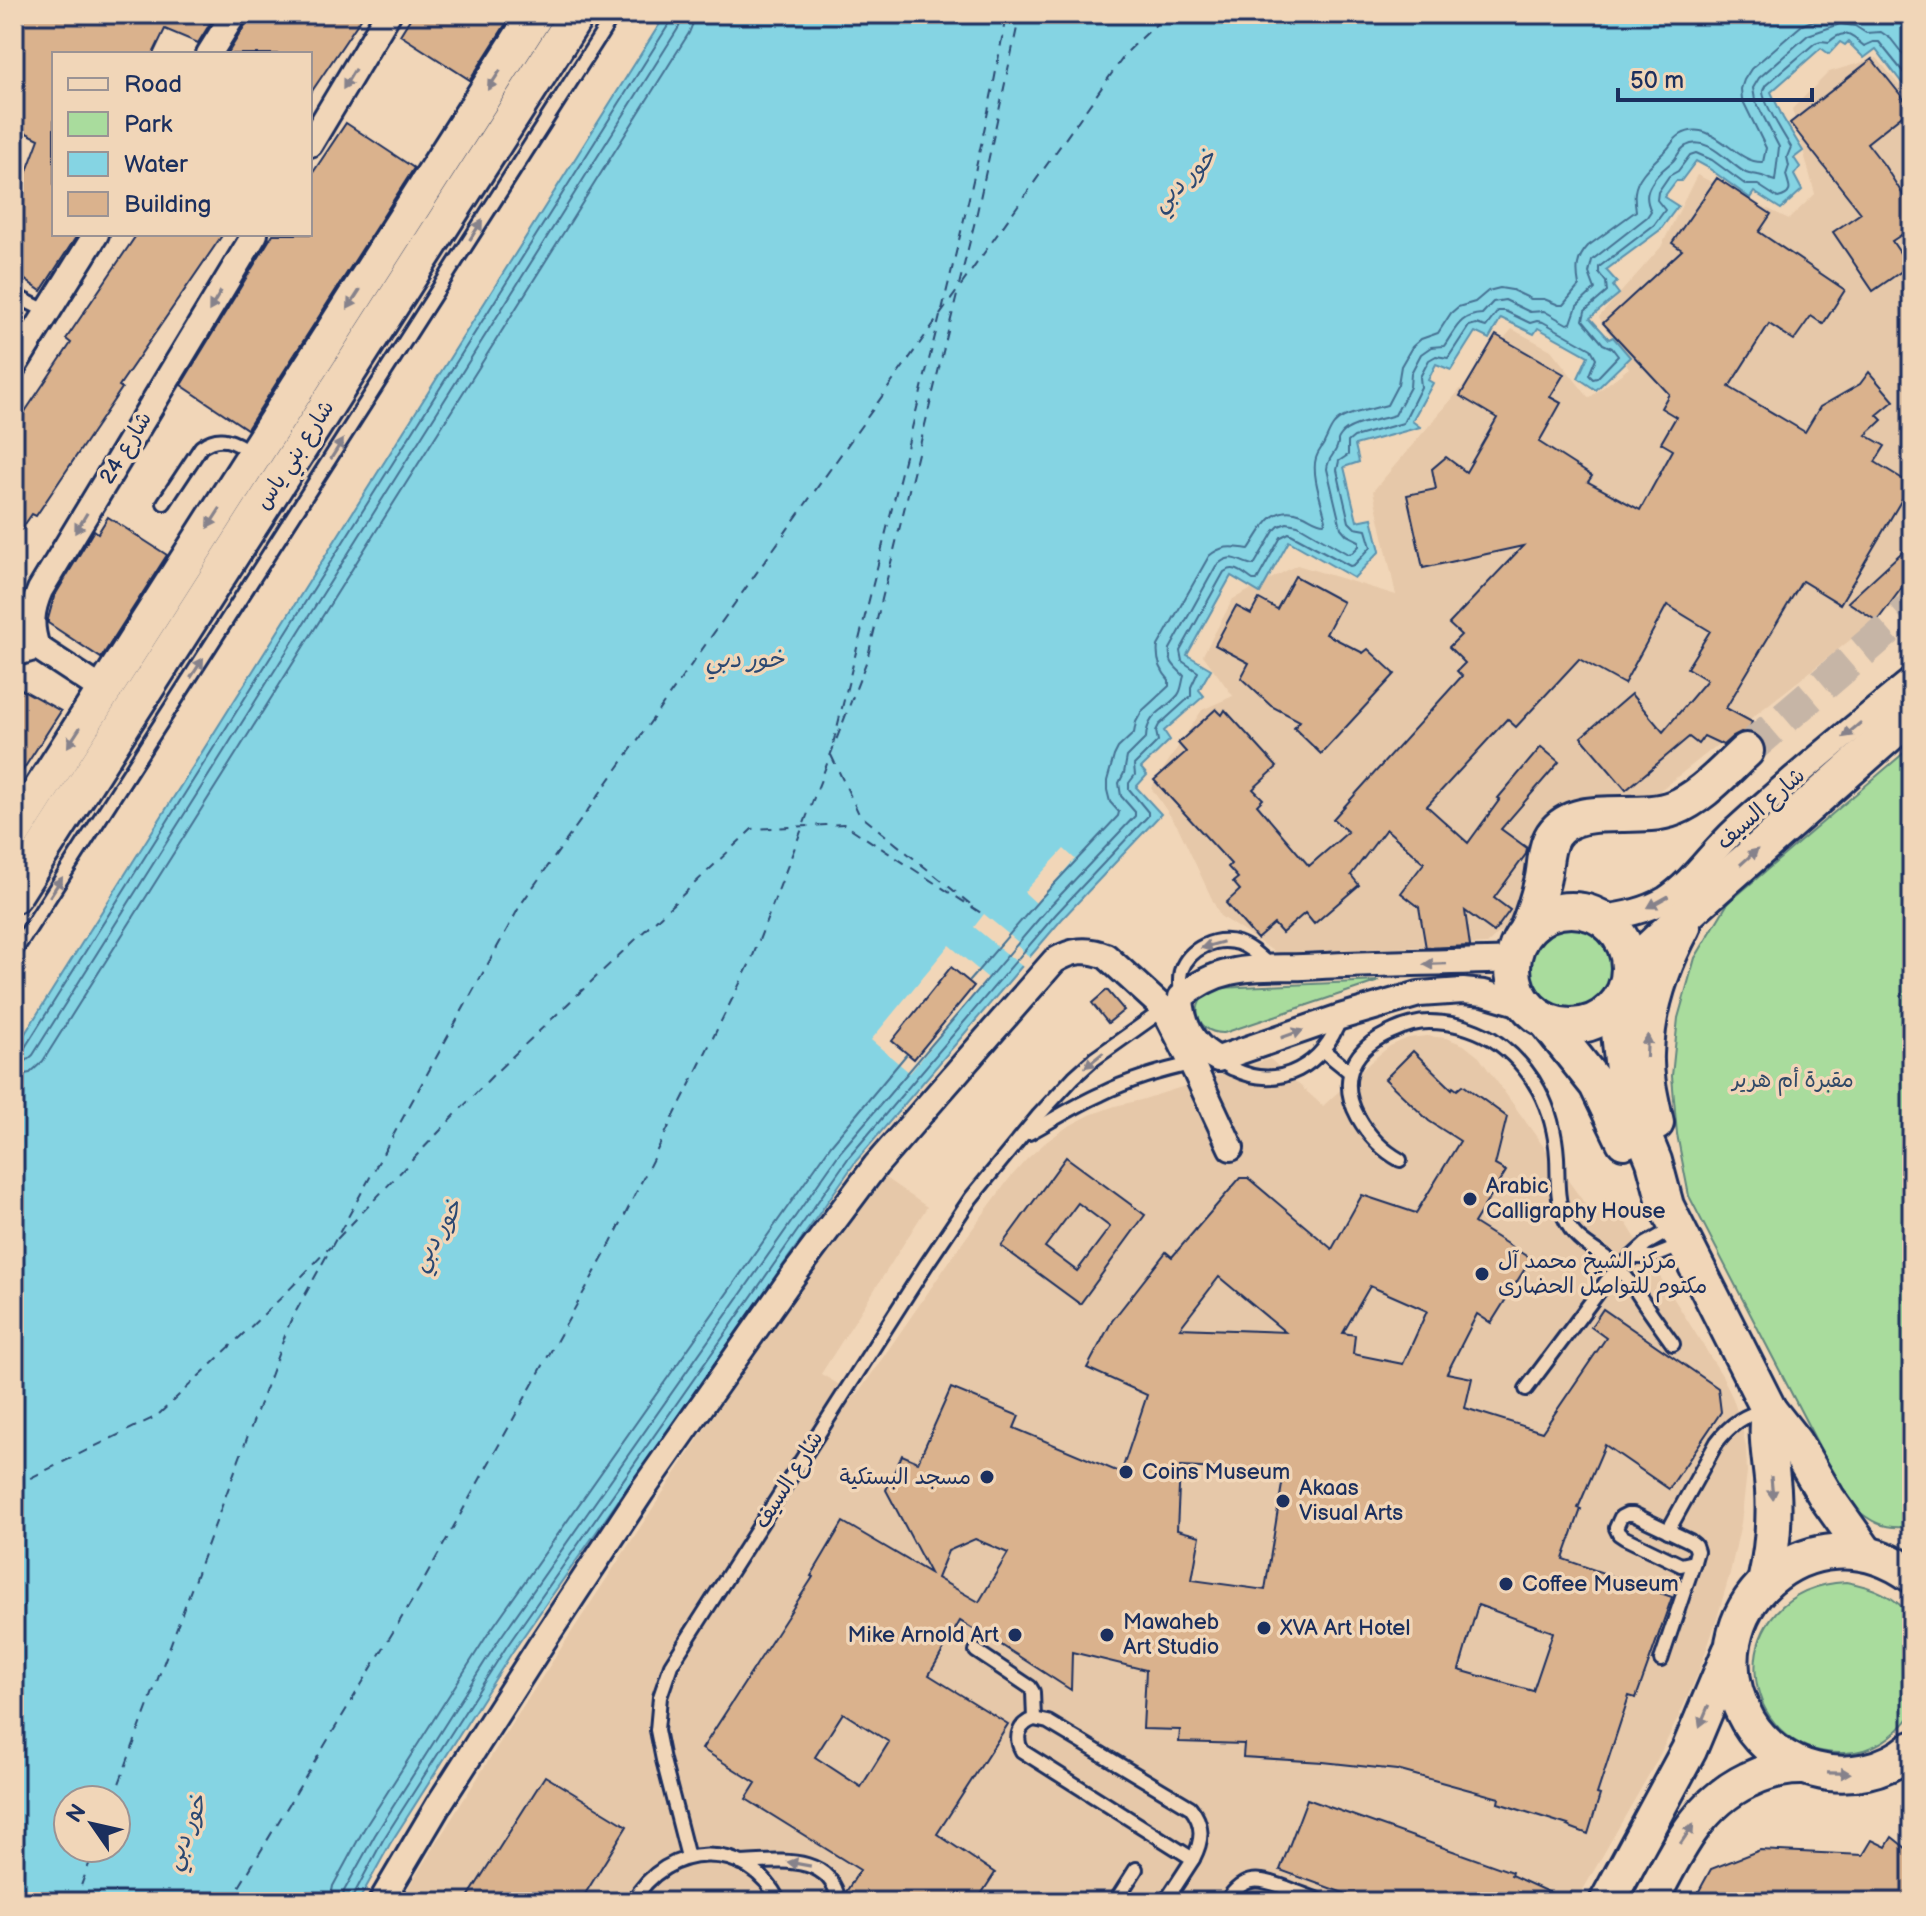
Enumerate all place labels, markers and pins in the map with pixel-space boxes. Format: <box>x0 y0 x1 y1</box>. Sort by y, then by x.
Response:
place label: Arabic Calligraphy House <box>1486 1173 1666 1225</box>
marker: Arabic Calligraphy House <box>1461 1190 1479 1208</box>
place label: مركز الشيخ محمد آل مكتوم للتواصل الحضارى <box>1498 1248 1707 1303</box>
marker: مركز الشيخ محمد آل مكتوم للتواصل الحضارى <box>1473 1265 1491 1283</box>
place label: Coins Museum <box>1142 1459 1290 1486</box>
marker: Coins Museum <box>1117 1463 1135 1481</box>
place label: مسجد البستكية <box>839 1464 971 1491</box>
marker: مسجد البستكية <box>978 1468 996 1486</box>
place label: Akaas Visual Arts <box>1299 1475 1403 1527</box>
marker: Akaas Visual Arts <box>1274 1492 1292 1510</box>
place label: Coffee Museum <box>1522 1571 1679 1598</box>
marker: Coffee Museum <box>1497 1575 1515 1593</box>
place label: Mawaheb Art Studio <box>1123 1609 1219 1661</box>
place label: XVA Art Hotel <box>1279 1615 1410 1642</box>
marker: XVA Art Hotel <box>1255 1619 1273 1637</box>
place label: Mike Arnold Art <box>848 1622 999 1649</box>
marker: Mike Arnold Art <box>1006 1626 1024 1644</box>
marker: Mawaheb Art Studio <box>1098 1626 1116 1644</box>

